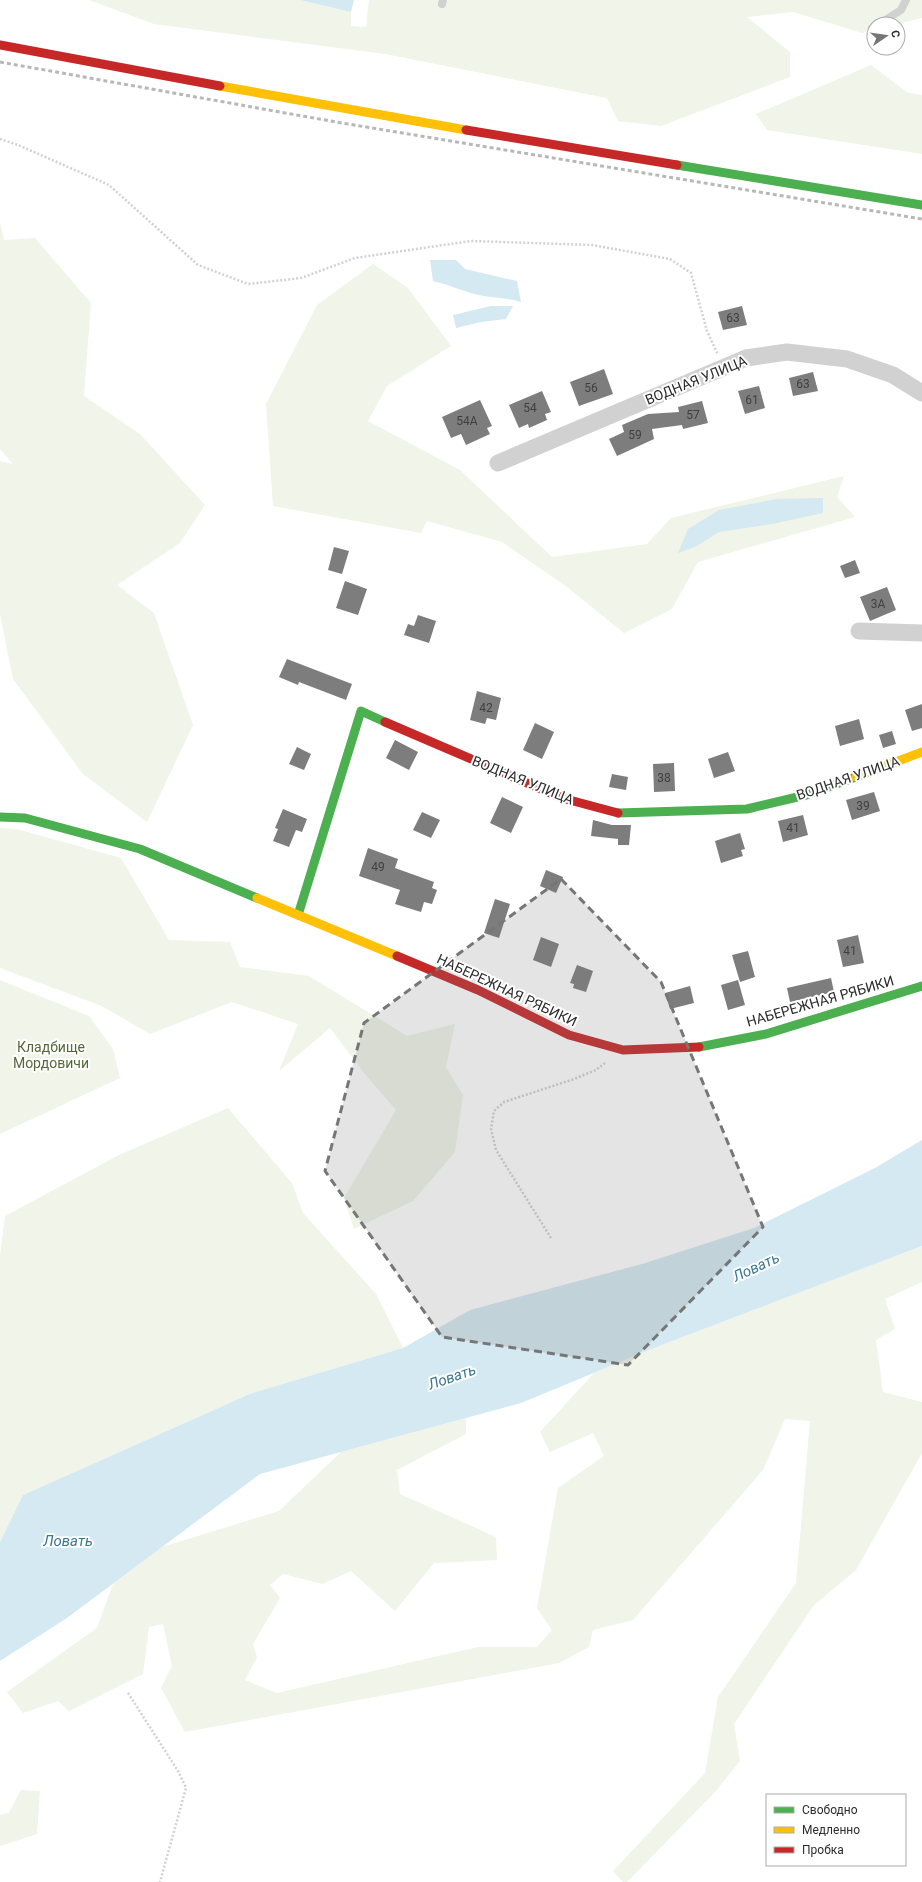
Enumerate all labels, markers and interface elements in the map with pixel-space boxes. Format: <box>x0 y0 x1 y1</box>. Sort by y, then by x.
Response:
north arrow <box>866 16 906 56</box>
text: С <box>888 29 902 39</box>
house number: 63 <box>726 311 740 325</box>
street label: ВОДНАЯ УЛИЦА <box>643 352 749 408</box>
house number: 63 <box>796 377 810 391</box>
house number: 56 <box>584 381 598 395</box>
house number: 61 <box>745 393 759 407</box>
house number: 54 <box>523 401 537 415</box>
house number: 57 <box>686 408 700 422</box>
house number: 54А <box>456 414 478 428</box>
house number: 59 <box>628 428 642 442</box>
house number: 3А <box>871 597 885 611</box>
house number: 42 <box>479 701 493 715</box>
street label: ВОДНАЯ УЛИЦА <box>470 752 576 808</box>
street label: ВОДНАЯ УЛИЦА <box>794 753 902 803</box>
house number: 38 <box>657 771 671 785</box>
house number: 39 <box>856 799 870 813</box>
house number: 41 <box>786 821 800 835</box>
house number: 49 <box>371 860 385 874</box>
house number: 41 <box>843 944 857 958</box>
street label: НАБЕРЕЖНАЯ РЯБИКИ <box>434 950 580 1030</box>
street label: НАБЕРЕЖНАЯ РЯБИКИ <box>744 972 896 1030</box>
park label: Кладбище Мордовичи <box>13 1039 89 1071</box>
water label: Ловать <box>729 1248 782 1286</box>
water label: Ловать <box>425 1360 478 1394</box>
water label: Ловать <box>42 1532 93 1550</box>
legend <box>766 1794 906 1866</box>
text: Свободно <box>802 1803 858 1817</box>
text: Медленно <box>802 1823 860 1837</box>
text: Пробка <box>802 1843 844 1857</box>

